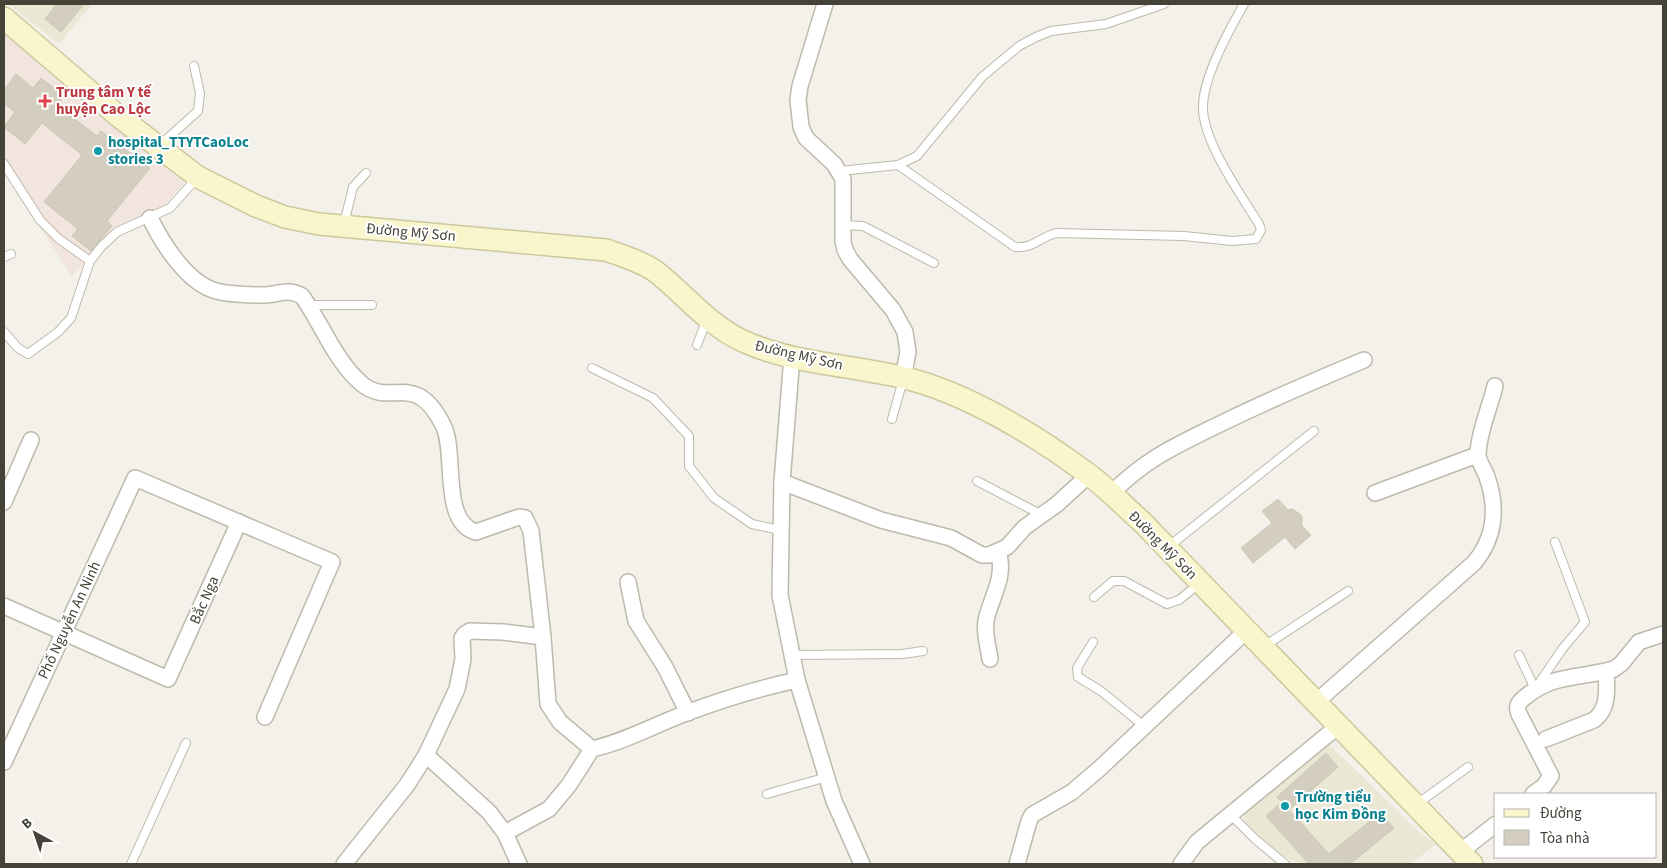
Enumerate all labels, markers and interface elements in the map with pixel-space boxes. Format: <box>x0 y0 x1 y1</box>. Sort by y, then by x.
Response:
place label: Trung tâm Y tế huyện Cao Lộc <box>56 82 152 120</box>
marker: Trung tâm Y tế huyện Cao Lộc <box>38 94 52 108</box>
place label: hospital_TTYTCaoLoc stories 3 <box>108 132 249 170</box>
marker: hospital_TTYTCaoLoc stories 3 <box>92 145 104 157</box>
street label: Đường Mỹ Sơn <box>365 218 457 247</box>
street label: Đường Mỹ Sơn <box>753 335 845 376</box>
street label: Đường Mỹ Sơn <box>1123 506 1202 585</box>
street label: Phố Nguyễn An Ninh <box>33 558 106 683</box>
street label: Bắc Nga <box>185 573 224 628</box>
place label: Trường tiểu học Kim Đồng <box>1295 787 1386 825</box>
legend <box>1494 793 1657 858</box>
marker: Trường tiểu học Kim Đồng <box>1279 800 1291 812</box>
text: Đường <box>1540 803 1582 824</box>
north arrow <box>10 808 60 858</box>
text: B <box>18 813 37 834</box>
text: Tòa nhà <box>1540 828 1589 849</box>

